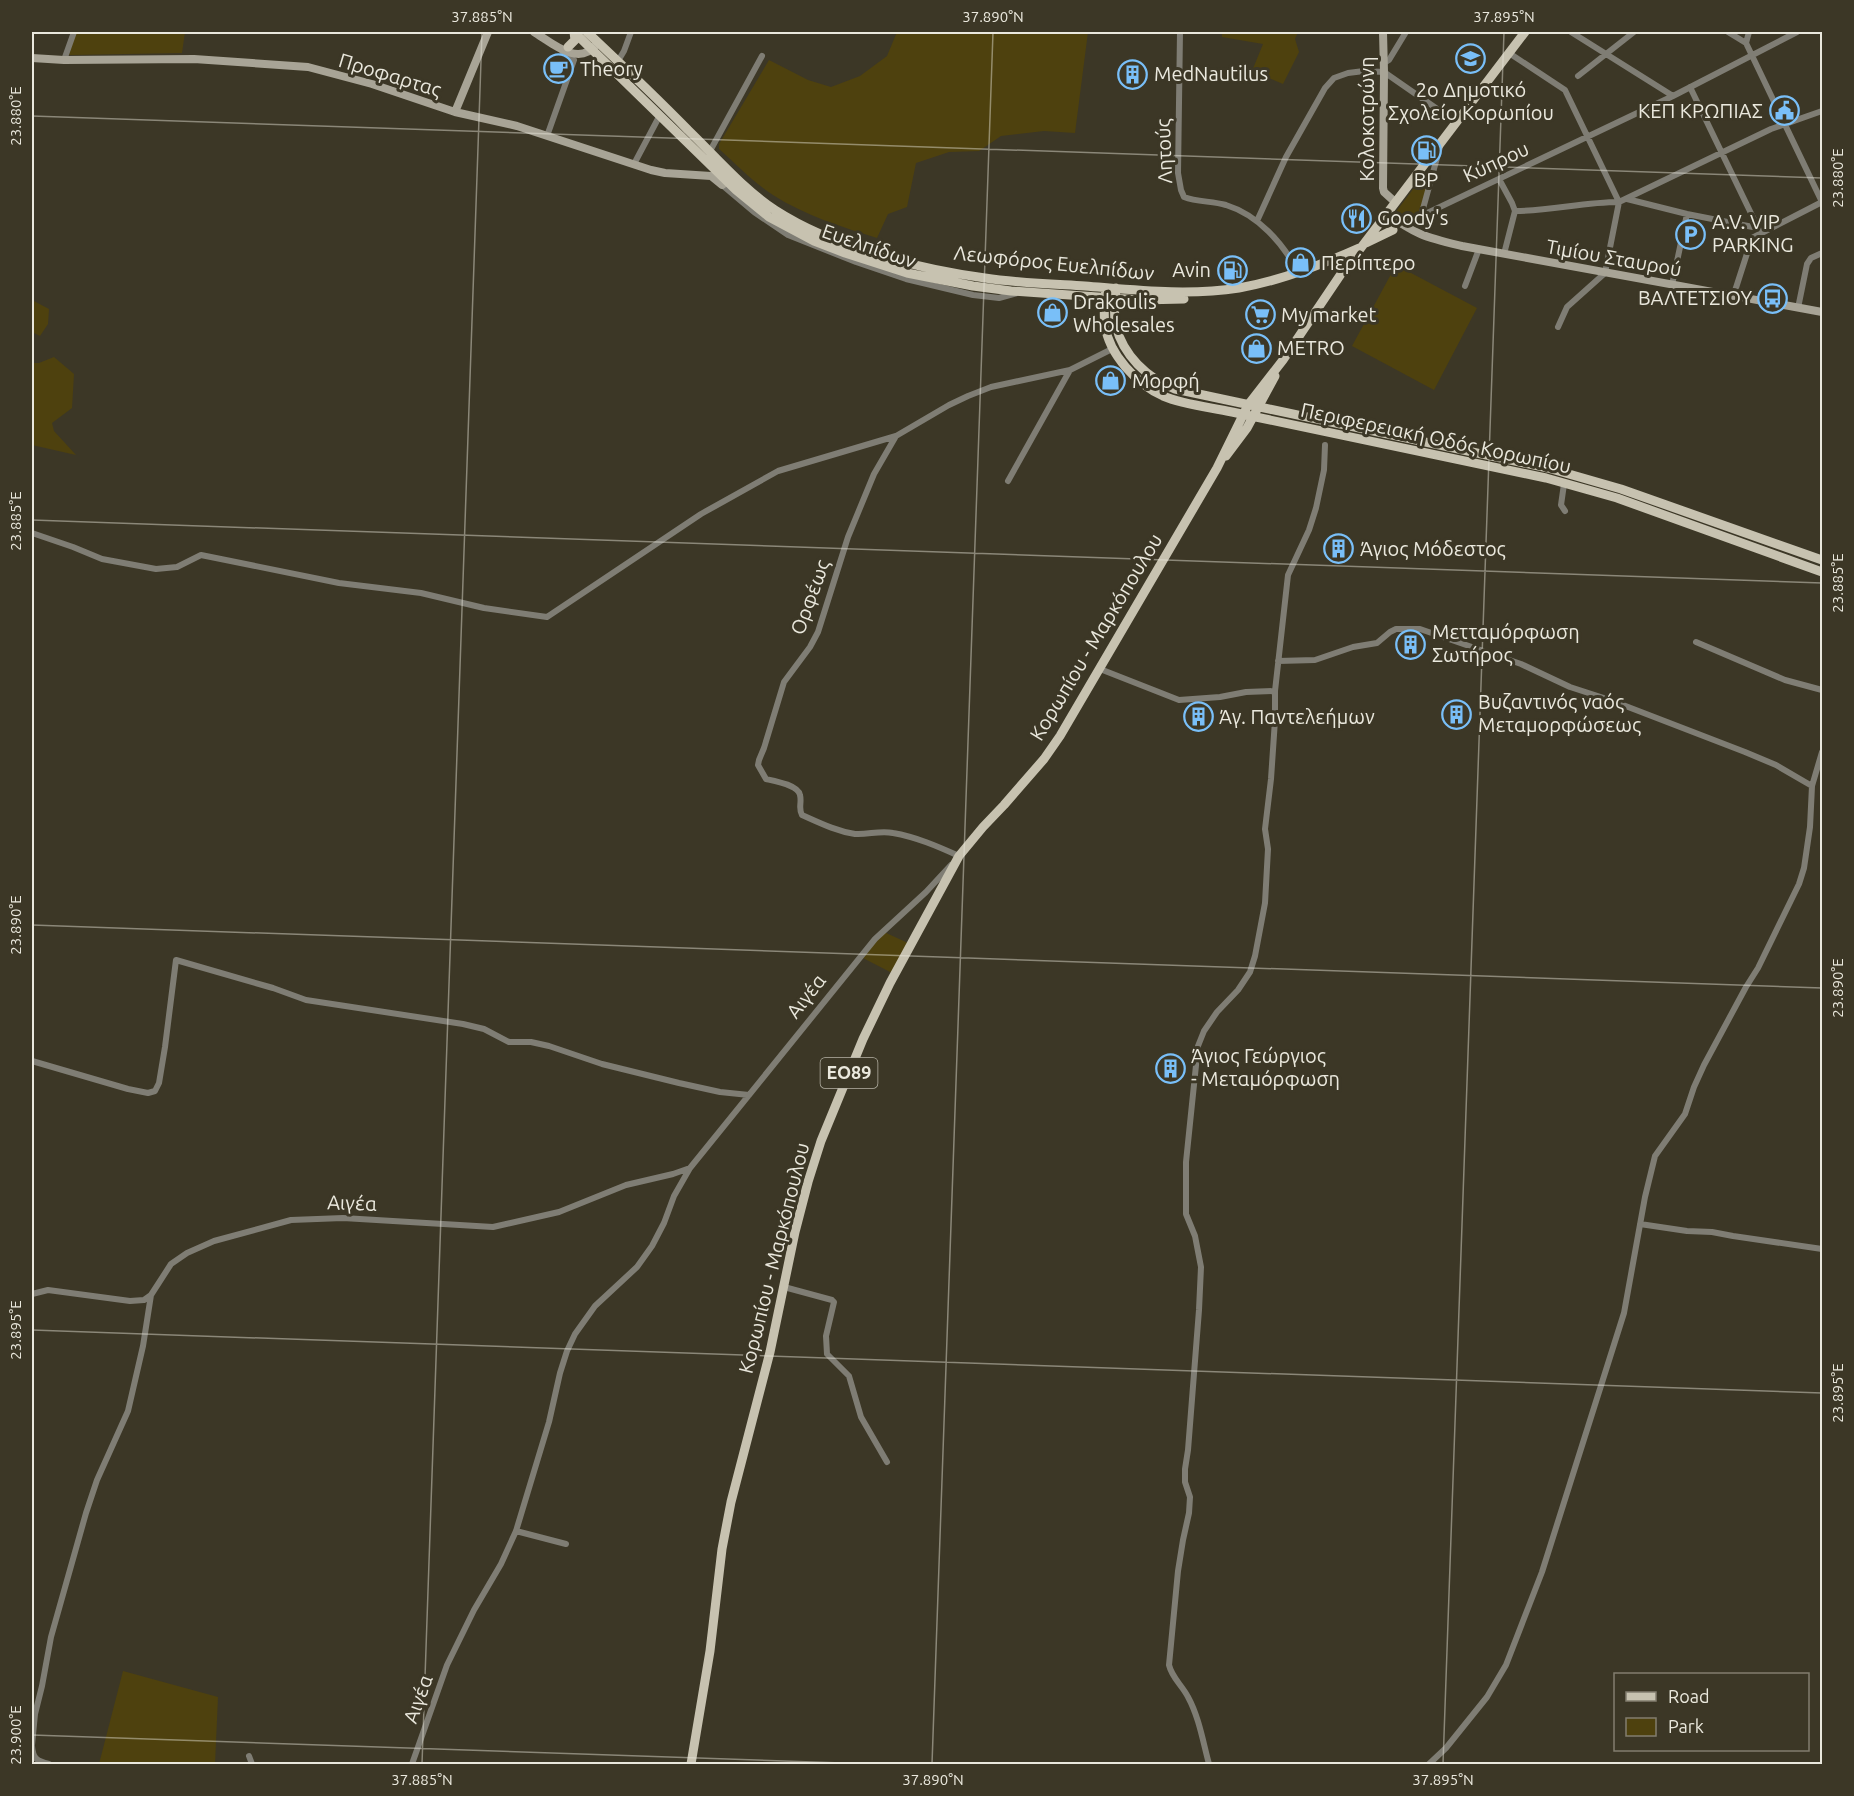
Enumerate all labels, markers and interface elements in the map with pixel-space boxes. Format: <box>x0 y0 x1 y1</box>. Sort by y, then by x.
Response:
text: 37.885°N <box>451 8 513 25</box>
text: 37.890°N <box>962 8 1024 25</box>
text: 37.895°N <box>1473 8 1535 25</box>
school or university icon: 2ο Δημοτικό Σχολείο Κορωπίου <box>1455 43 1487 75</box>
street label: Προφαρτας <box>336 48 444 101</box>
cafe icon: Theory <box>543 53 575 85</box>
street label: Κολοκοτρώνη <box>1355 56 1378 182</box>
place label: Theory <box>580 57 643 80</box>
building icon: MedNautilus <box>1117 58 1149 90</box>
place label: MedNautilus <box>1154 62 1268 85</box>
place label: 2ο Δημοτικό Σχολείο Κορωπίου <box>1388 78 1554 124</box>
text: 23.880°E <box>7 86 24 146</box>
public building icon: ΚΕΠ ΚΡΩΠΙΑΣ <box>1768 95 1800 127</box>
place label: ΚΕΠ ΚΡΩΠΙΑΣ <box>1638 99 1763 122</box>
street label: Λητούς <box>1151 118 1176 184</box>
fuel station icon: BP <box>1410 134 1442 166</box>
street label: Κύπρου <box>1459 136 1532 187</box>
text: 23.880°E <box>1829 148 1846 208</box>
place label: BP <box>1414 168 1438 191</box>
restaurant icon: Goody's <box>1340 202 1372 234</box>
place label: Goody's <box>1377 206 1449 229</box>
place label: A.V. VIP PARKING <box>1712 210 1793 256</box>
parking icon: A.V. VIP PARKING <box>1675 218 1707 250</box>
street label: Ευελπίδων <box>819 219 919 272</box>
street label: Τιμίου Σταυρού <box>1545 234 1684 281</box>
street label: Λεωφόρος Ευελπίδων <box>953 241 1156 284</box>
shop icon: Περίπτερο <box>1284 247 1316 279</box>
place label: Περίπτερο <box>1321 251 1415 274</box>
fuel station icon: Avin <box>1216 254 1248 286</box>
place label: Avin <box>1172 258 1211 281</box>
bus stop icon: ΒΑΛΤΕΤΣΙΟΥ <box>1757 282 1789 314</box>
place label: ΒΑΛΤΕΤΣΙΟΥ <box>1638 286 1752 309</box>
place label: Drakoulis Wholesales <box>1073 290 1175 336</box>
shop icon: Drakoulis Wholesales <box>1036 297 1068 329</box>
supermarket icon: My market <box>1244 299 1276 331</box>
place label: My market <box>1281 303 1377 326</box>
shop icon: METRO <box>1240 332 1272 364</box>
place label: METRO <box>1277 336 1345 359</box>
shop icon: Μορφή <box>1095 365 1127 397</box>
place label: Μορφή <box>1132 369 1200 392</box>
street label: Περιφερειακή Οδός Κορωπίου <box>1299 398 1573 477</box>
text: 23.885°E <box>7 491 24 551</box>
street label: Κορωπίου - Μαρκόπουλου <box>1025 529 1167 744</box>
building icon: Άγιος Μόδεστος <box>1323 533 1355 565</box>
place label: Άγιος Μόδεστος <box>1360 537 1506 560</box>
text: 23.885°E <box>1829 553 1846 613</box>
street label: Ορφέως <box>785 556 834 638</box>
place label: Μετταμόρφωση Σωτήρος <box>1432 620 1580 666</box>
building icon: Μετταμόρφωση Σωτήρος <box>1395 628 1427 660</box>
place label: Βυζαντινός ναός Μεταμορφώσεως <box>1478 690 1641 736</box>
building icon: Βυζαντινός ναός Μεταμορφώσεως <box>1441 698 1473 730</box>
building icon: Άγ. Παντελεήμων <box>1182 701 1214 733</box>
place label: Άγ. Παντελεήμων <box>1219 705 1375 728</box>
text: 23.890°E <box>7 895 24 955</box>
text: 23.890°E <box>1829 958 1846 1018</box>
street label: Αιγέα <box>781 969 830 1022</box>
place label: Άγιος Γεώργιος - Μεταμόρφωση <box>1191 1044 1340 1090</box>
building icon: Άγιος Γεώργιος - Μεταμόρφωση <box>1154 1052 1186 1084</box>
road number: ΕΟ89 <box>820 1058 878 1088</box>
street label: Κορωπίου - Μαρκόπουλου <box>734 1140 813 1376</box>
street label: Αιγέα <box>327 1190 377 1215</box>
text: 23.895°E <box>7 1300 24 1360</box>
text: 23.895°E <box>1829 1363 1846 1423</box>
street label: Αιγέα <box>398 1672 437 1726</box>
legend <box>1614 1673 1809 1751</box>
text: Road <box>1668 1686 1710 1706</box>
text: 23.900°E <box>7 1705 24 1765</box>
text: Park <box>1668 1716 1704 1736</box>
text: 37.885°N <box>391 1771 453 1788</box>
text: 37.890°N <box>902 1771 964 1788</box>
text: 37.895°N <box>1412 1771 1474 1788</box>

